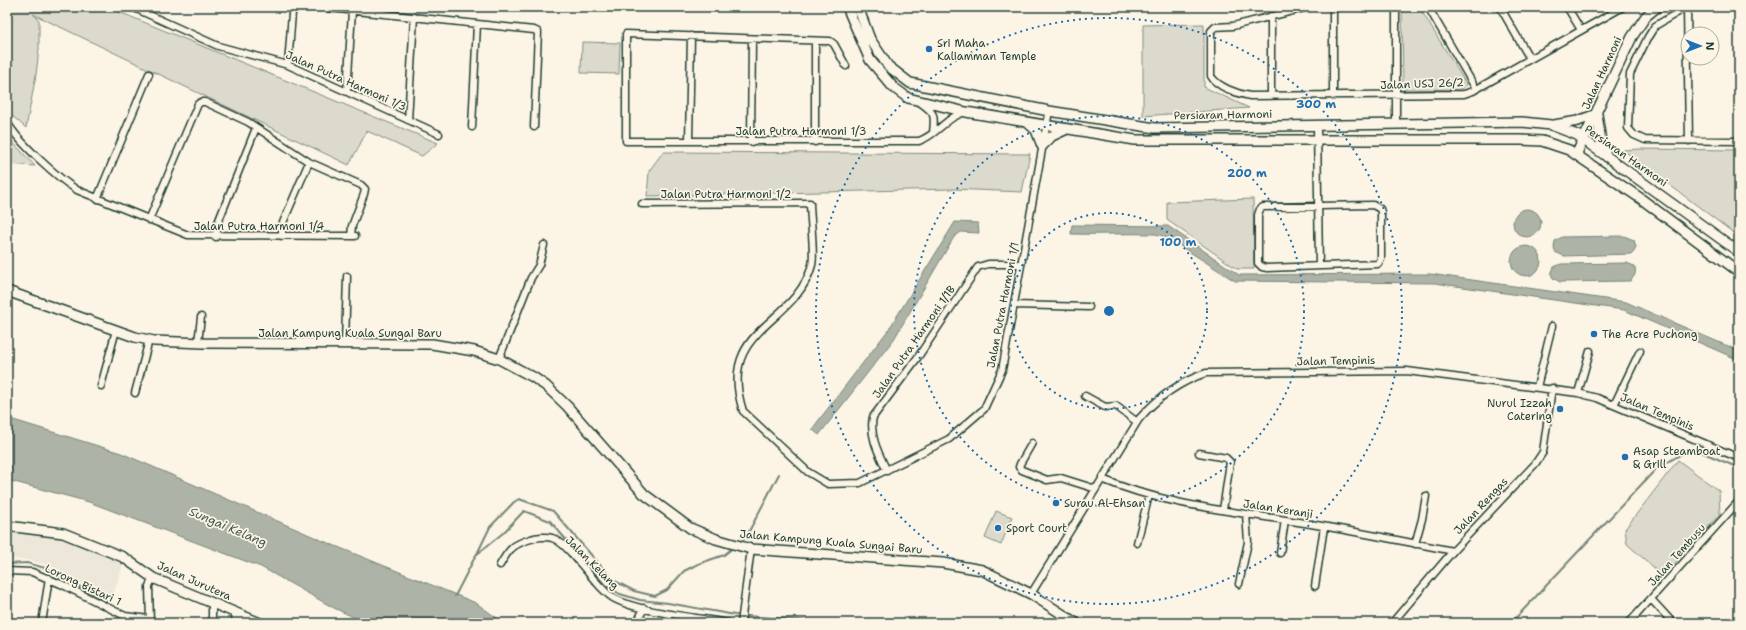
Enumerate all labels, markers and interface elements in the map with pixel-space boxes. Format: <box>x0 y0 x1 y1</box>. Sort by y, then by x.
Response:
north arrow <box>1680 26 1720 66</box>
street label: Jalan Harmoni <box>1578 34 1626 112</box>
place label: Sri Maha Kaliamman Temple <box>937 36 1037 64</box>
text: N <box>1702 42 1717 51</box>
marker: Sri Maha Kaliamman Temple <box>924 44 934 54</box>
street label: Jalan Putra Harmoni 1/3 <box>283 48 409 114</box>
street label: Jalan USJ 26/2 <box>1380 75 1464 93</box>
text: 300 m <box>1296 96 1336 112</box>
street label: Persiaran Harmoni <box>1174 107 1272 123</box>
street label: Persiaran Harmoni <box>1581 122 1671 190</box>
street label: Jalan Putra Harmoni 1/3 <box>736 124 866 139</box>
text: 200 m <box>1227 165 1267 181</box>
street label: Jalan Putra Harmoni 1/2 <box>661 187 791 202</box>
street label: Jalan Putra Harmoni 1/4 <box>194 219 325 234</box>
text: 100 m <box>1160 234 1197 250</box>
street label: Jalan Putra Harmoni 1/1 <box>983 241 1023 369</box>
street label: Jalan Putra Harmoni 1/1B <box>869 282 959 401</box>
centre of rings <box>1102 304 1116 318</box>
street label: Jalan Kampung Kuala Sungai Baru <box>258 326 442 341</box>
place label: The Acre Puchong <box>1602 327 1698 342</box>
marker: The Acre Puchong <box>1589 329 1599 339</box>
street label: Jalan Tempinis <box>1296 353 1376 369</box>
street label: Jalan Tempinis <box>1618 390 1696 434</box>
place label: Nurul Izzah Catering <box>1487 396 1552 424</box>
marker: Nurul Izzah Catering <box>1555 404 1565 414</box>
place label: Asap Steamboat & Grill <box>1633 444 1721 472</box>
marker: Asap Steamboat & Grill <box>1620 452 1630 462</box>
street label: Jalan Rengas <box>1451 474 1511 538</box>
place label: Surau Al-Ehsan <box>1064 496 1145 511</box>
street label: Jalan Keranji <box>1242 496 1314 522</box>
marker: Surau Al-Ehsan <box>1051 498 1061 508</box>
water label: Sungai Kelang <box>187 503 269 551</box>
place label: Sport Court <box>1006 521 1067 536</box>
street label: Jalan Tembusu <box>1645 521 1709 589</box>
marker: Sport Court <box>993 523 1003 533</box>
street label: Jalan Kampung Kuala Sungai Baru <box>739 527 923 557</box>
street label: Jalan Kelang <box>562 533 622 593</box>
street label: Jalan Jurutera <box>155 558 234 604</box>
street label: Lorong Bistari 1 <box>42 561 124 609</box>

